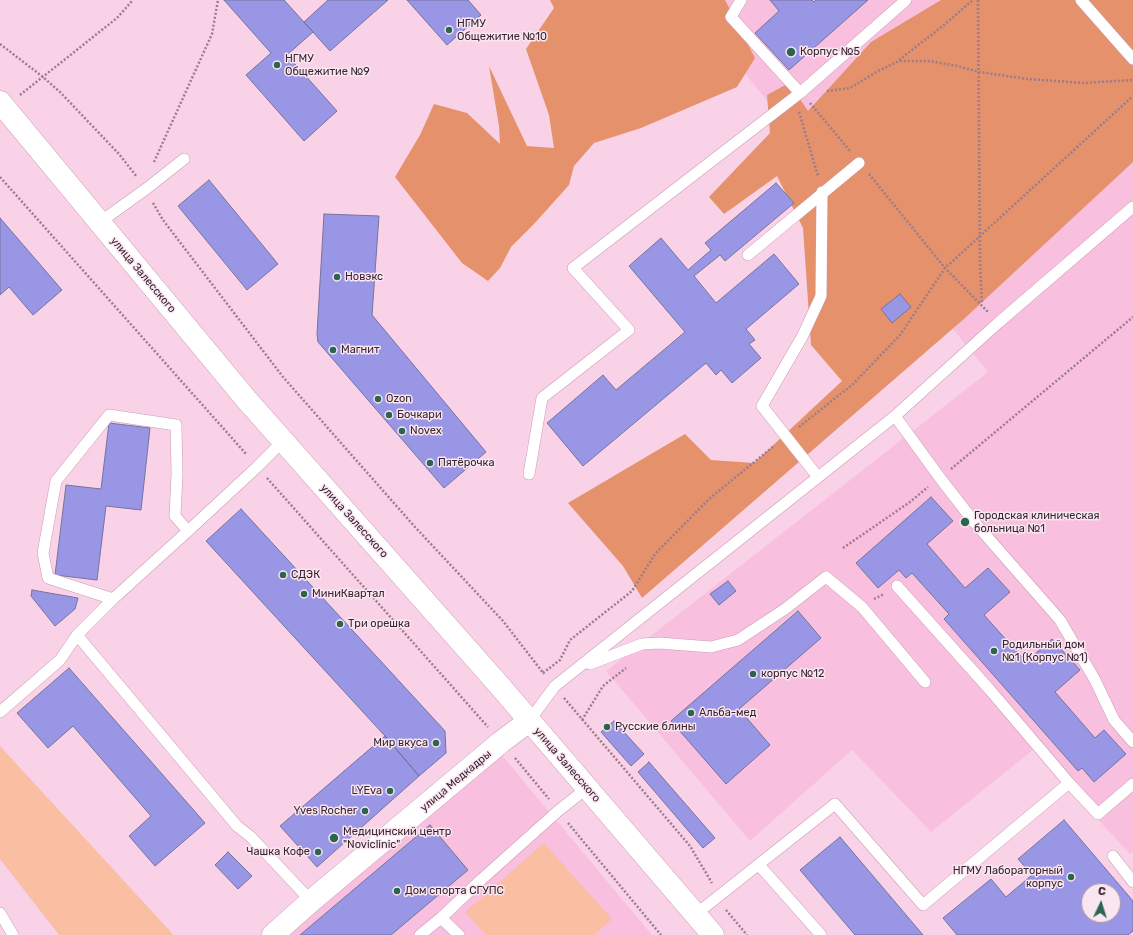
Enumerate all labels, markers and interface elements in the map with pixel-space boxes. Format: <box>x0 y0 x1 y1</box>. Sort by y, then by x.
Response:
place label: НГМУ Общежитие №10 <box>457 17 547 43</box>
marker: НГМУ Общежитие №10 <box>444 25 454 35</box>
place label: Корпус №5 <box>800 45 860 59</box>
marker: Корпус №5 <box>785 46 797 58</box>
place label: НГМУ Общежитие №9 <box>285 52 370 78</box>
marker: НГМУ Общежитие №9 <box>272 60 282 70</box>
street label: улица Залесского <box>107 234 179 316</box>
place label: Новэкс <box>345 270 383 284</box>
marker: Новэкс <box>332 272 342 282</box>
place label: Магнит <box>341 343 380 357</box>
marker: Магнит <box>328 345 338 355</box>
place label: Ozon <box>386 392 412 406</box>
marker: Ozon <box>373 394 383 404</box>
place label: Бочкари <box>397 408 442 422</box>
marker: Бочкари <box>384 410 394 420</box>
place label: Novex <box>410 424 442 438</box>
marker: Novex <box>397 426 407 436</box>
place label: Пятёрочка <box>438 456 495 470</box>
marker: Пятёрочка <box>425 458 435 468</box>
street label: улица Залесского <box>317 481 391 561</box>
place label: Городская клиническая больница №1 <box>974 509 1100 535</box>
marker: Городская клиническая больница №1 <box>959 516 971 528</box>
place label: СДЭК <box>291 568 320 582</box>
marker: СДЭК <box>278 570 288 580</box>
place label: МиниКвартал <box>312 587 385 601</box>
marker: МиниКвартал <box>299 589 309 599</box>
place label: Три орешка <box>348 617 410 631</box>
marker: Три орешка <box>335 619 345 629</box>
place label: Родильный дом №1 (Корпус №1) <box>1002 638 1088 664</box>
marker: Родильный дом №1 (Корпус №1) <box>989 646 999 656</box>
place label: корпус №12 <box>761 667 825 681</box>
marker: корпус №12 <box>748 669 758 679</box>
place label: Альба-мед <box>699 706 756 720</box>
marker: Альба-мед <box>686 708 696 718</box>
place label: Русские блины <box>615 720 695 734</box>
marker: Русские блины <box>602 722 612 732</box>
street label: улица Залесского <box>531 725 603 805</box>
place label: Мир вкуса <box>373 736 428 750</box>
marker: Мир вкуса <box>431 738 441 748</box>
street label: улица Медкадры <box>418 747 494 815</box>
place label: LYEva <box>351 784 382 798</box>
marker: LYEva <box>385 786 395 796</box>
place label: Yves Rocher <box>294 804 357 818</box>
marker: Yves Rocher <box>360 806 370 816</box>
place label: Медицинский центр "Noviclinic" <box>343 825 451 851</box>
marker: Медицинский центр "Noviclinic" <box>328 832 340 844</box>
place label: Чашка Кофе <box>246 845 310 859</box>
marker: Чашка Кофе <box>313 847 323 857</box>
place label: НГМУ Лабораторный корпус <box>953 864 1063 890</box>
marker: НГМУ Лабораторный корпус <box>1066 872 1076 882</box>
north arrow <box>1081 883 1121 923</box>
place label: Дом спорта СГУПС <box>405 884 504 898</box>
text: С <box>1097 885 1106 898</box>
marker: Дом спорта СГУПС <box>392 886 402 896</box>

